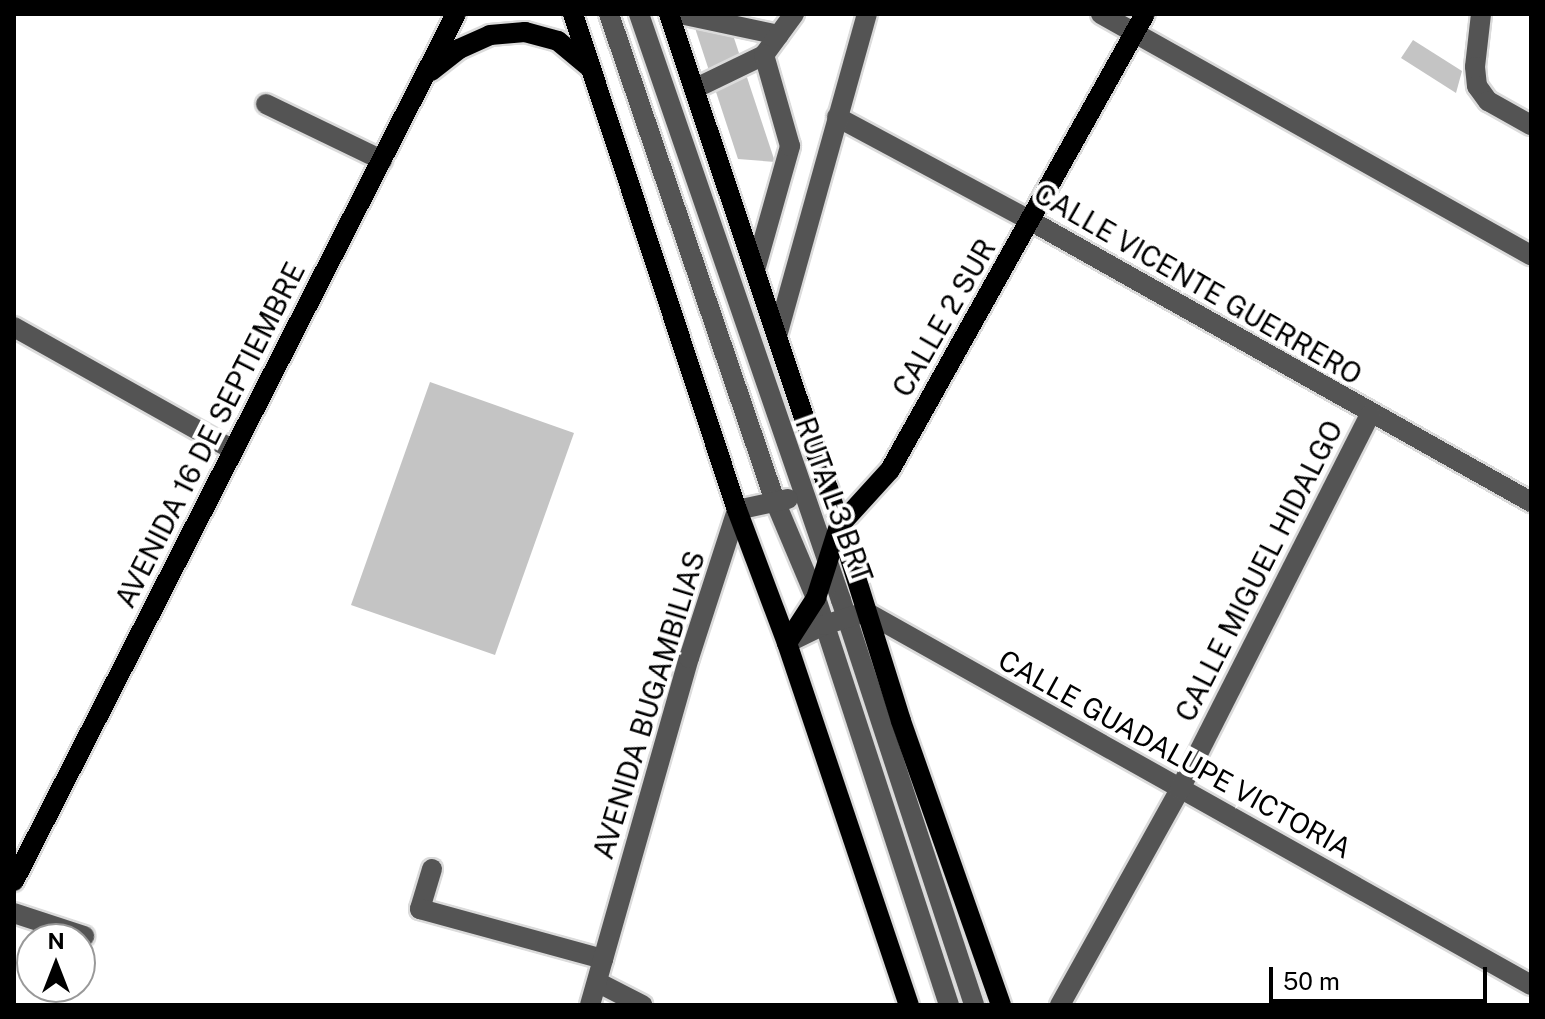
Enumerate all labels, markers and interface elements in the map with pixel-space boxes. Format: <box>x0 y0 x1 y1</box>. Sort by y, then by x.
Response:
street label: CALLE VICENTE GUERRERO <box>1028 176 1368 392</box>
street label: CALLE 2 SUR <box>885 233 1003 403</box>
street label: AVENIDA 16 DE SEPTIEMBRE <box>108 257 312 613</box>
street label: RUTA L3 BRT <box>789 413 879 587</box>
street label: CALLE MIGUEL HIDALGO <box>1168 415 1350 727</box>
street label: AVENIDA BUGAMBILIAS <box>586 547 712 863</box>
street label: CALLE GUADALUPE VICTORIA <box>992 643 1358 865</box>
north arrow <box>16 923 96 1003</box>
text: N <box>47 928 65 954</box>
scale bar <box>1273 951 1491 1001</box>
text: 50 m <box>1283 967 1340 995</box>

